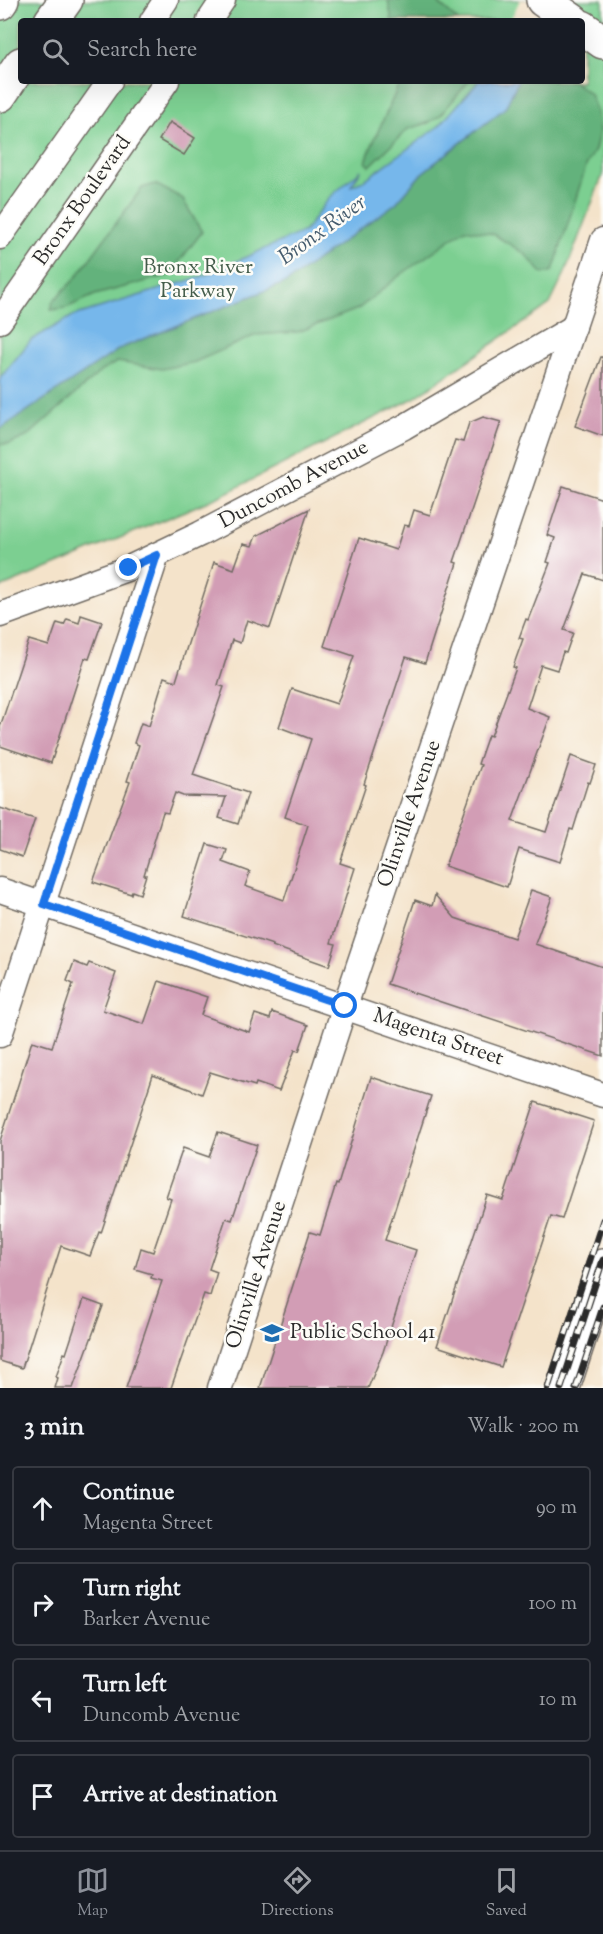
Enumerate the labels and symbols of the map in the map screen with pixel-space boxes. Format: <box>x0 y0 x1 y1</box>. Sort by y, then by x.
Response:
street label: Bronx Boulevard <box>27 130 139 272</box>
water label: Bronx River <box>272 188 374 274</box>
park label: Bronx River Parkway <box>143 253 253 307</box>
street label: Duncomb Avenue <box>214 433 374 537</box>
route end <box>115 554 141 580</box>
street label: Olinville Avenue <box>371 736 449 892</box>
route start <box>331 992 357 1018</box>
street label: Magenta Street <box>369 1002 507 1074</box>
street label: Olinville Avenue <box>219 1197 295 1353</box>
place label: Public School 41 <box>290 1318 435 1348</box>
school or university icon: Public School 41 <box>259 1320 285 1346</box>

